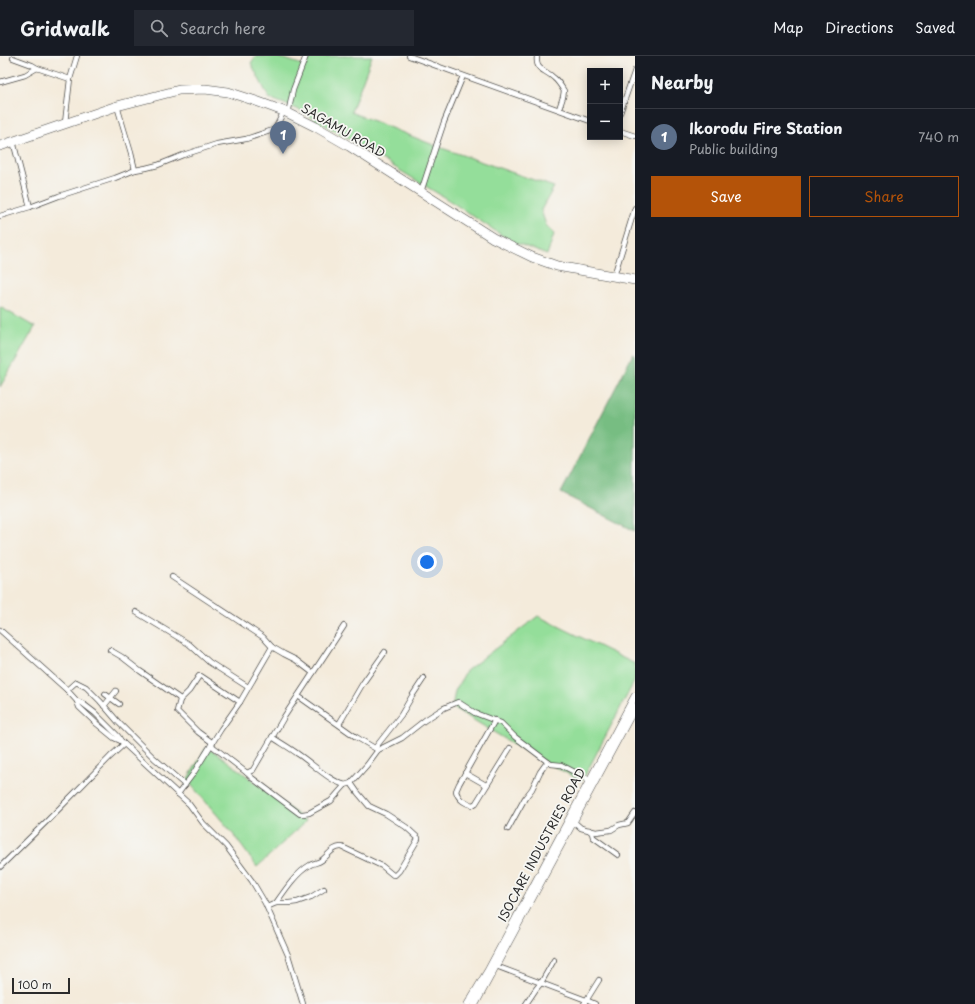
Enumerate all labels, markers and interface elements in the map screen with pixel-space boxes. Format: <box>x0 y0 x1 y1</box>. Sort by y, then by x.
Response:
search box <box>134 10 414 46</box>
text: Gridwalk <box>20 14 110 42</box>
text: Search here <box>180 16 265 39</box>
icon: search <box>148 17 170 39</box>
text: Map <box>773 17 803 38</box>
text: Directions <box>825 17 893 38</box>
text: Saved <box>915 17 955 38</box>
map controls <box>587 68 623 140</box>
button: + <box>587 68 623 104</box>
text: Nearby <box>651 69 713 95</box>
street label: SAGAMU ROAD <box>298 99 389 162</box>
button: − <box>587 104 623 140</box>
text: Ikorodu Fire Station <box>689 116 842 139</box>
pin: 1 <box>270 121 296 154</box>
text: 1 <box>661 127 667 146</box>
text: 740 m <box>918 127 959 146</box>
text: Public building <box>689 139 778 158</box>
button: Save <box>651 176 801 217</box>
button: Share <box>809 176 959 217</box>
your location <box>417 552 437 572</box>
street label: ISOCARE INDUSTRIES ROAD <box>493 764 589 925</box>
scale bar <box>12 976 70 995</box>
text: 100 m <box>18 976 52 993</box>

